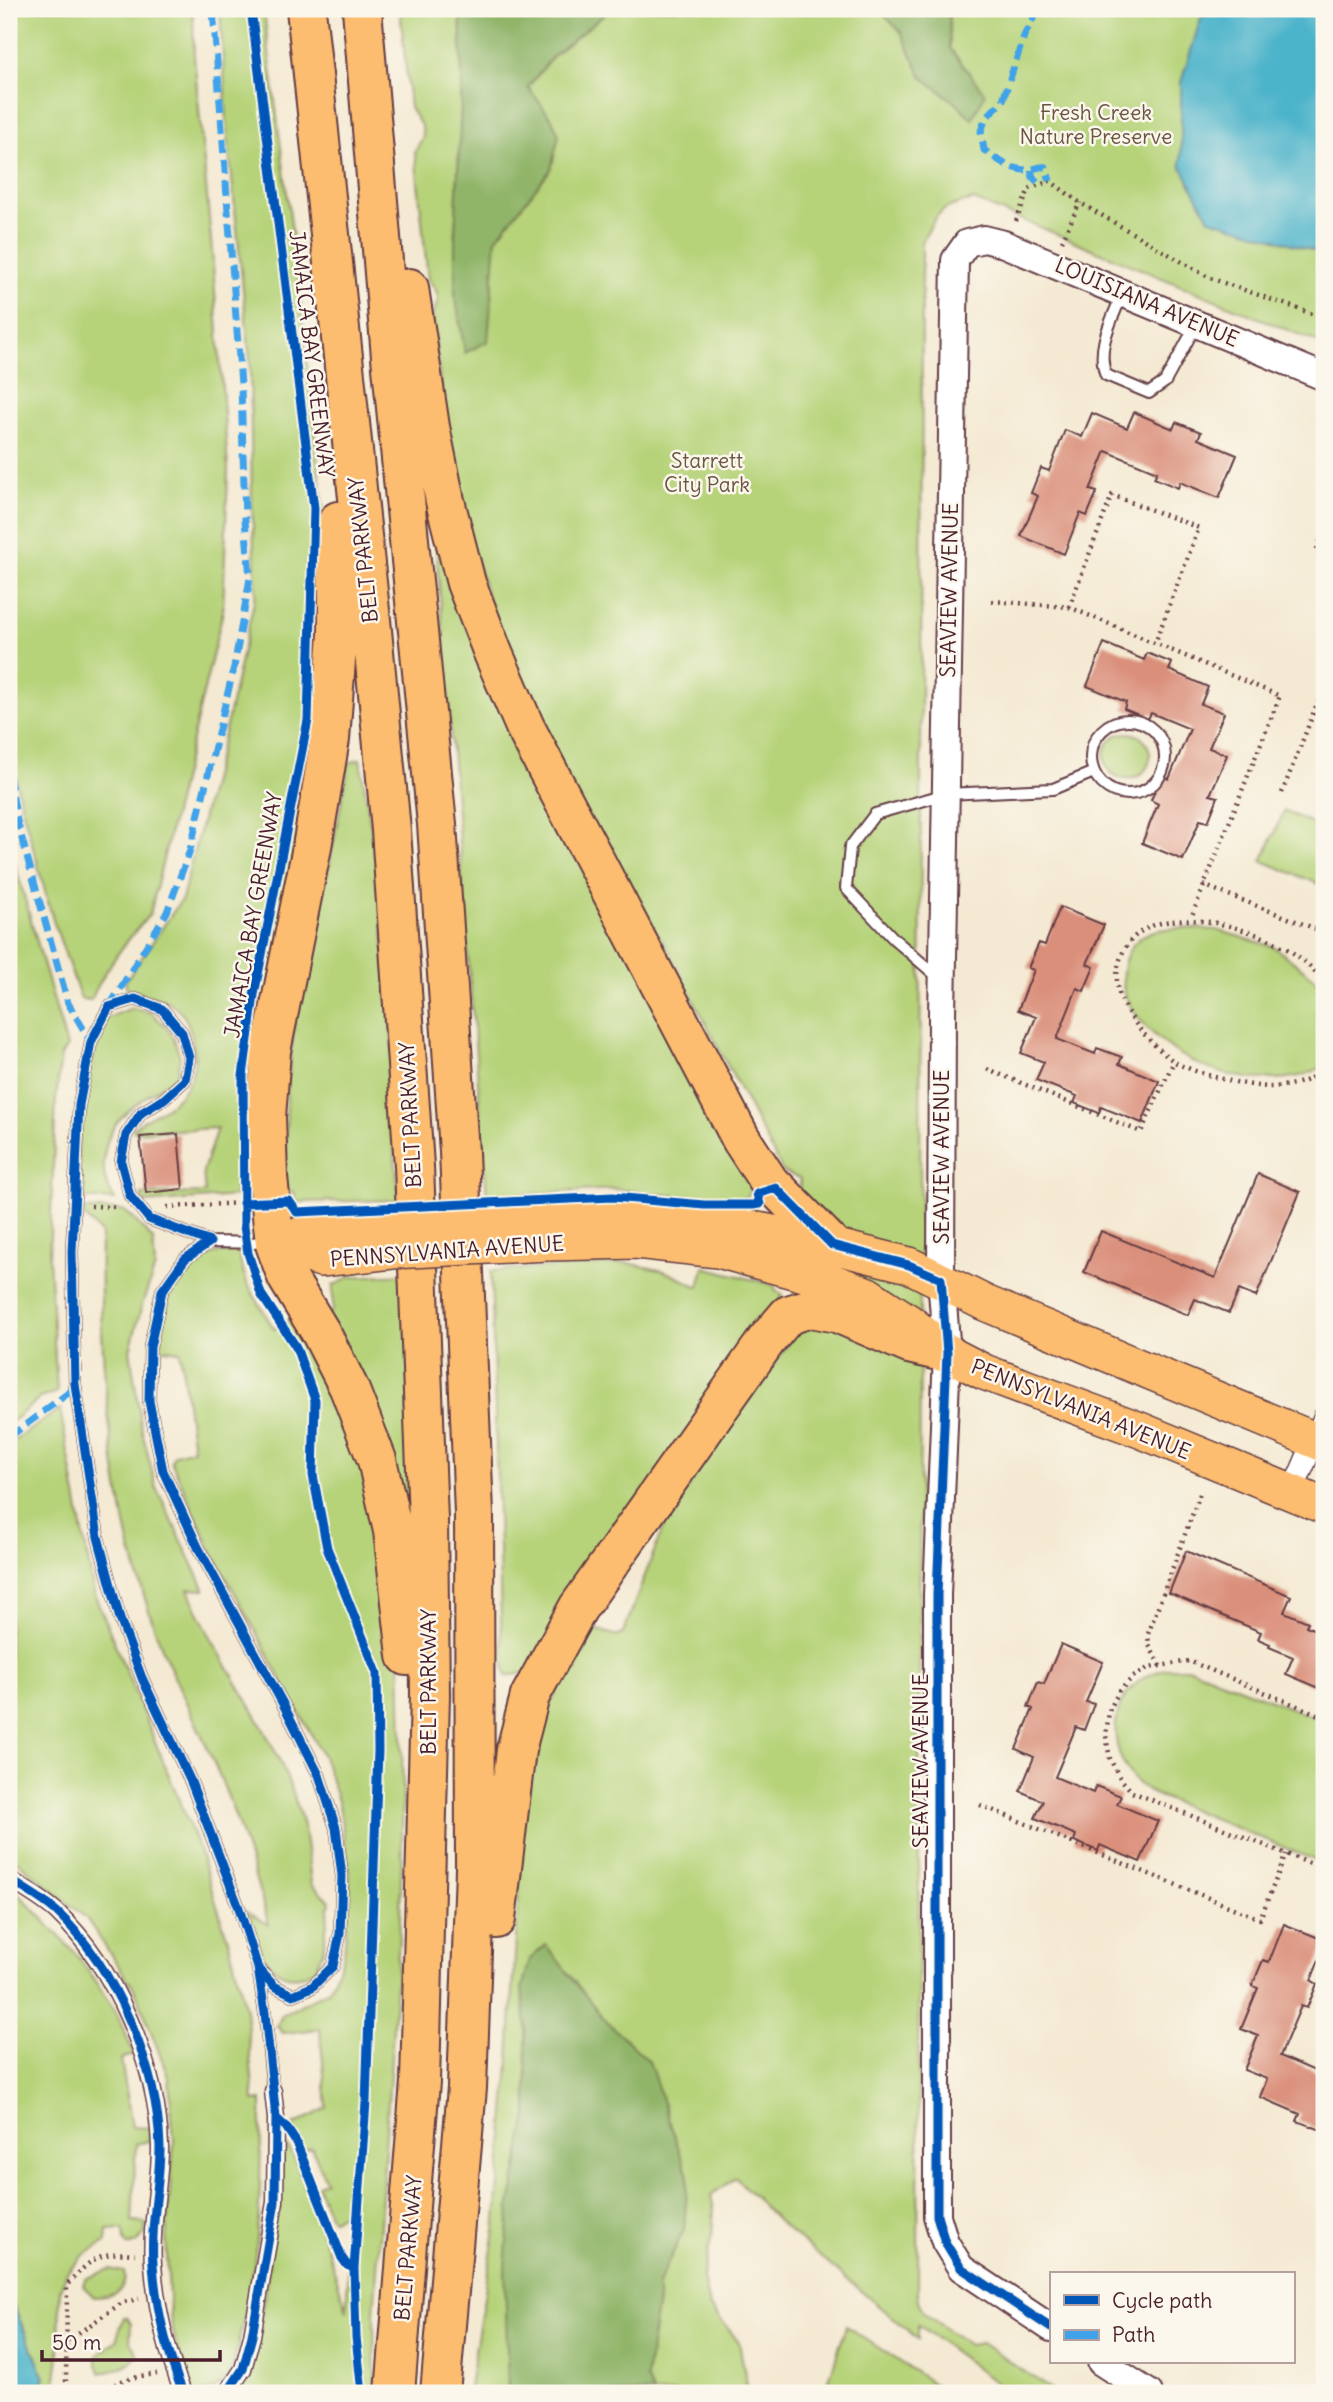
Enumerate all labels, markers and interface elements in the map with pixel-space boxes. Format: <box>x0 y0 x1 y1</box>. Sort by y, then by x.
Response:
park label: Fresh Creek Nature Preserve <box>1020 99 1172 150</box>
street label: JAMAICA BAY GREENWAY <box>283 229 341 480</box>
street label: LOUISIANA AVENUE <box>1051 251 1243 353</box>
park label: Starrett City Park <box>664 447 750 498</box>
street label: BELT PARKWAY <box>342 476 384 624</box>
street label: SEAVIEW AVENUE <box>934 502 964 678</box>
street label: JAMAICA BAY GREENWAY <box>218 790 288 1040</box>
street label: BELT PARKWAY <box>393 1041 427 1189</box>
street label: SEAVIEW AVENUE <box>928 1069 955 1245</box>
street label: PENNSYLVANIA AVENUE <box>329 1229 565 1273</box>
street label: PENNSYLVANIA AVENUE <box>967 1353 1195 1465</box>
street label: BELT PARKWAY <box>415 1609 442 1755</box>
street label: SEAVIEW AVENUE <box>907 1673 934 1849</box>
street label: BELT PARKWAY <box>388 2174 428 2322</box>
legend <box>1050 2272 1294 2364</box>
text: Cycle path <box>1112 2287 1212 2314</box>
scale bar <box>42 2318 220 2362</box>
text: Path <box>1112 2321 1155 2348</box>
text: 50 m <box>52 2329 101 2356</box>

